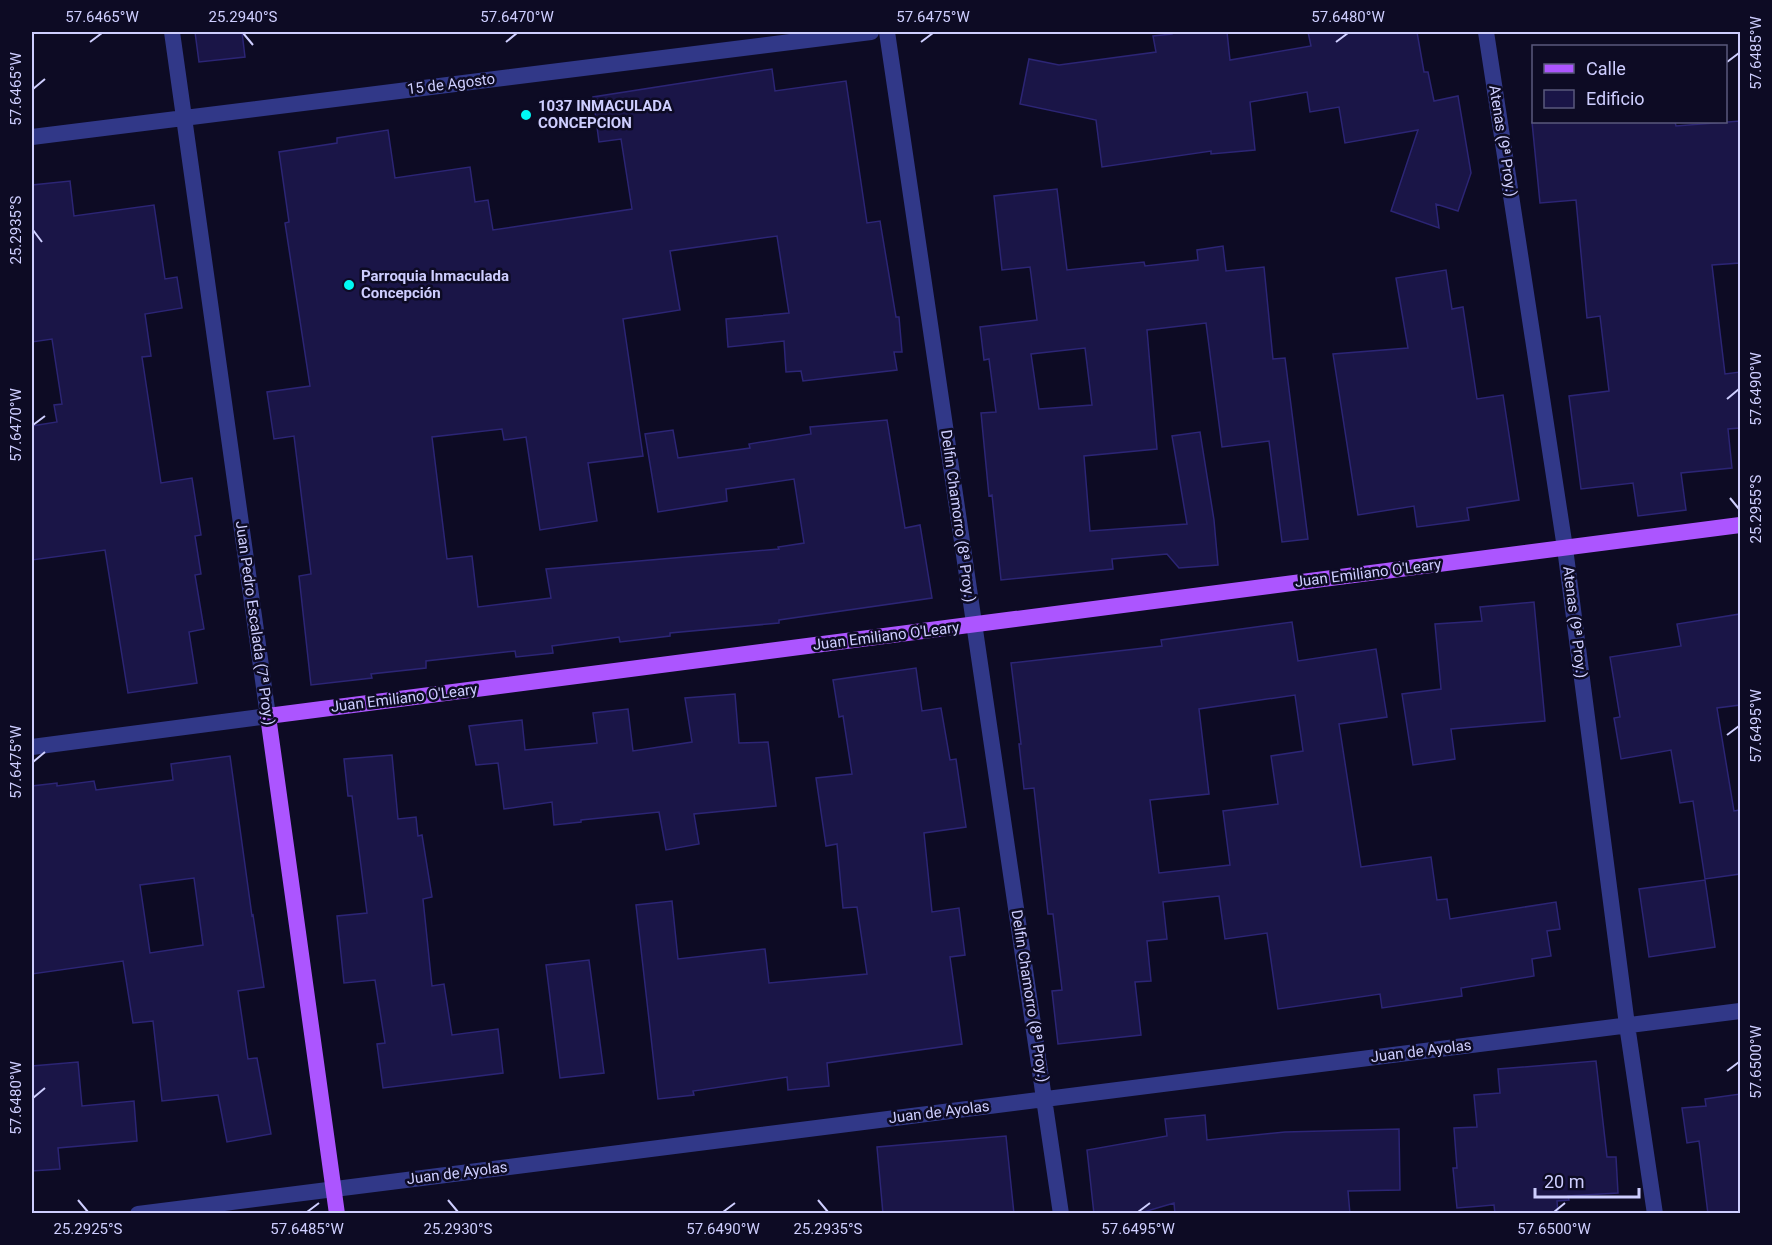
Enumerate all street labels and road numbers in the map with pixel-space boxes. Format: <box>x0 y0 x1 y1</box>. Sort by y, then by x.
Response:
street label: 15 de Agosto <box>406 70 496 98</box>
street label: Atenas (9ª Proy.) <box>1485 84 1521 198</box>
street label: Delfin Chamorro (8ª Proy.) <box>937 428 979 604</box>
street label: Juan Pedro Escalada (7ª Proy.) <box>232 520 278 726</box>
street label: Juan Emiliano O'Leary <box>1294 555 1442 591</box>
street label: Atenas (9ª Proy.) <box>1559 565 1591 679</box>
street label: Juan Emiliano O'Leary <box>812 618 960 654</box>
street label: Juan Emiliano O'Leary <box>330 680 478 716</box>
street label: Delfin Chamorro (8ª Proy.) <box>1007 909 1053 1083</box>
street label: Juan de Ayolas <box>1370 1036 1472 1066</box>
street label: Juan de Ayolas <box>888 1097 990 1127</box>
street label: Juan de Ayolas <box>406 1158 508 1188</box>

